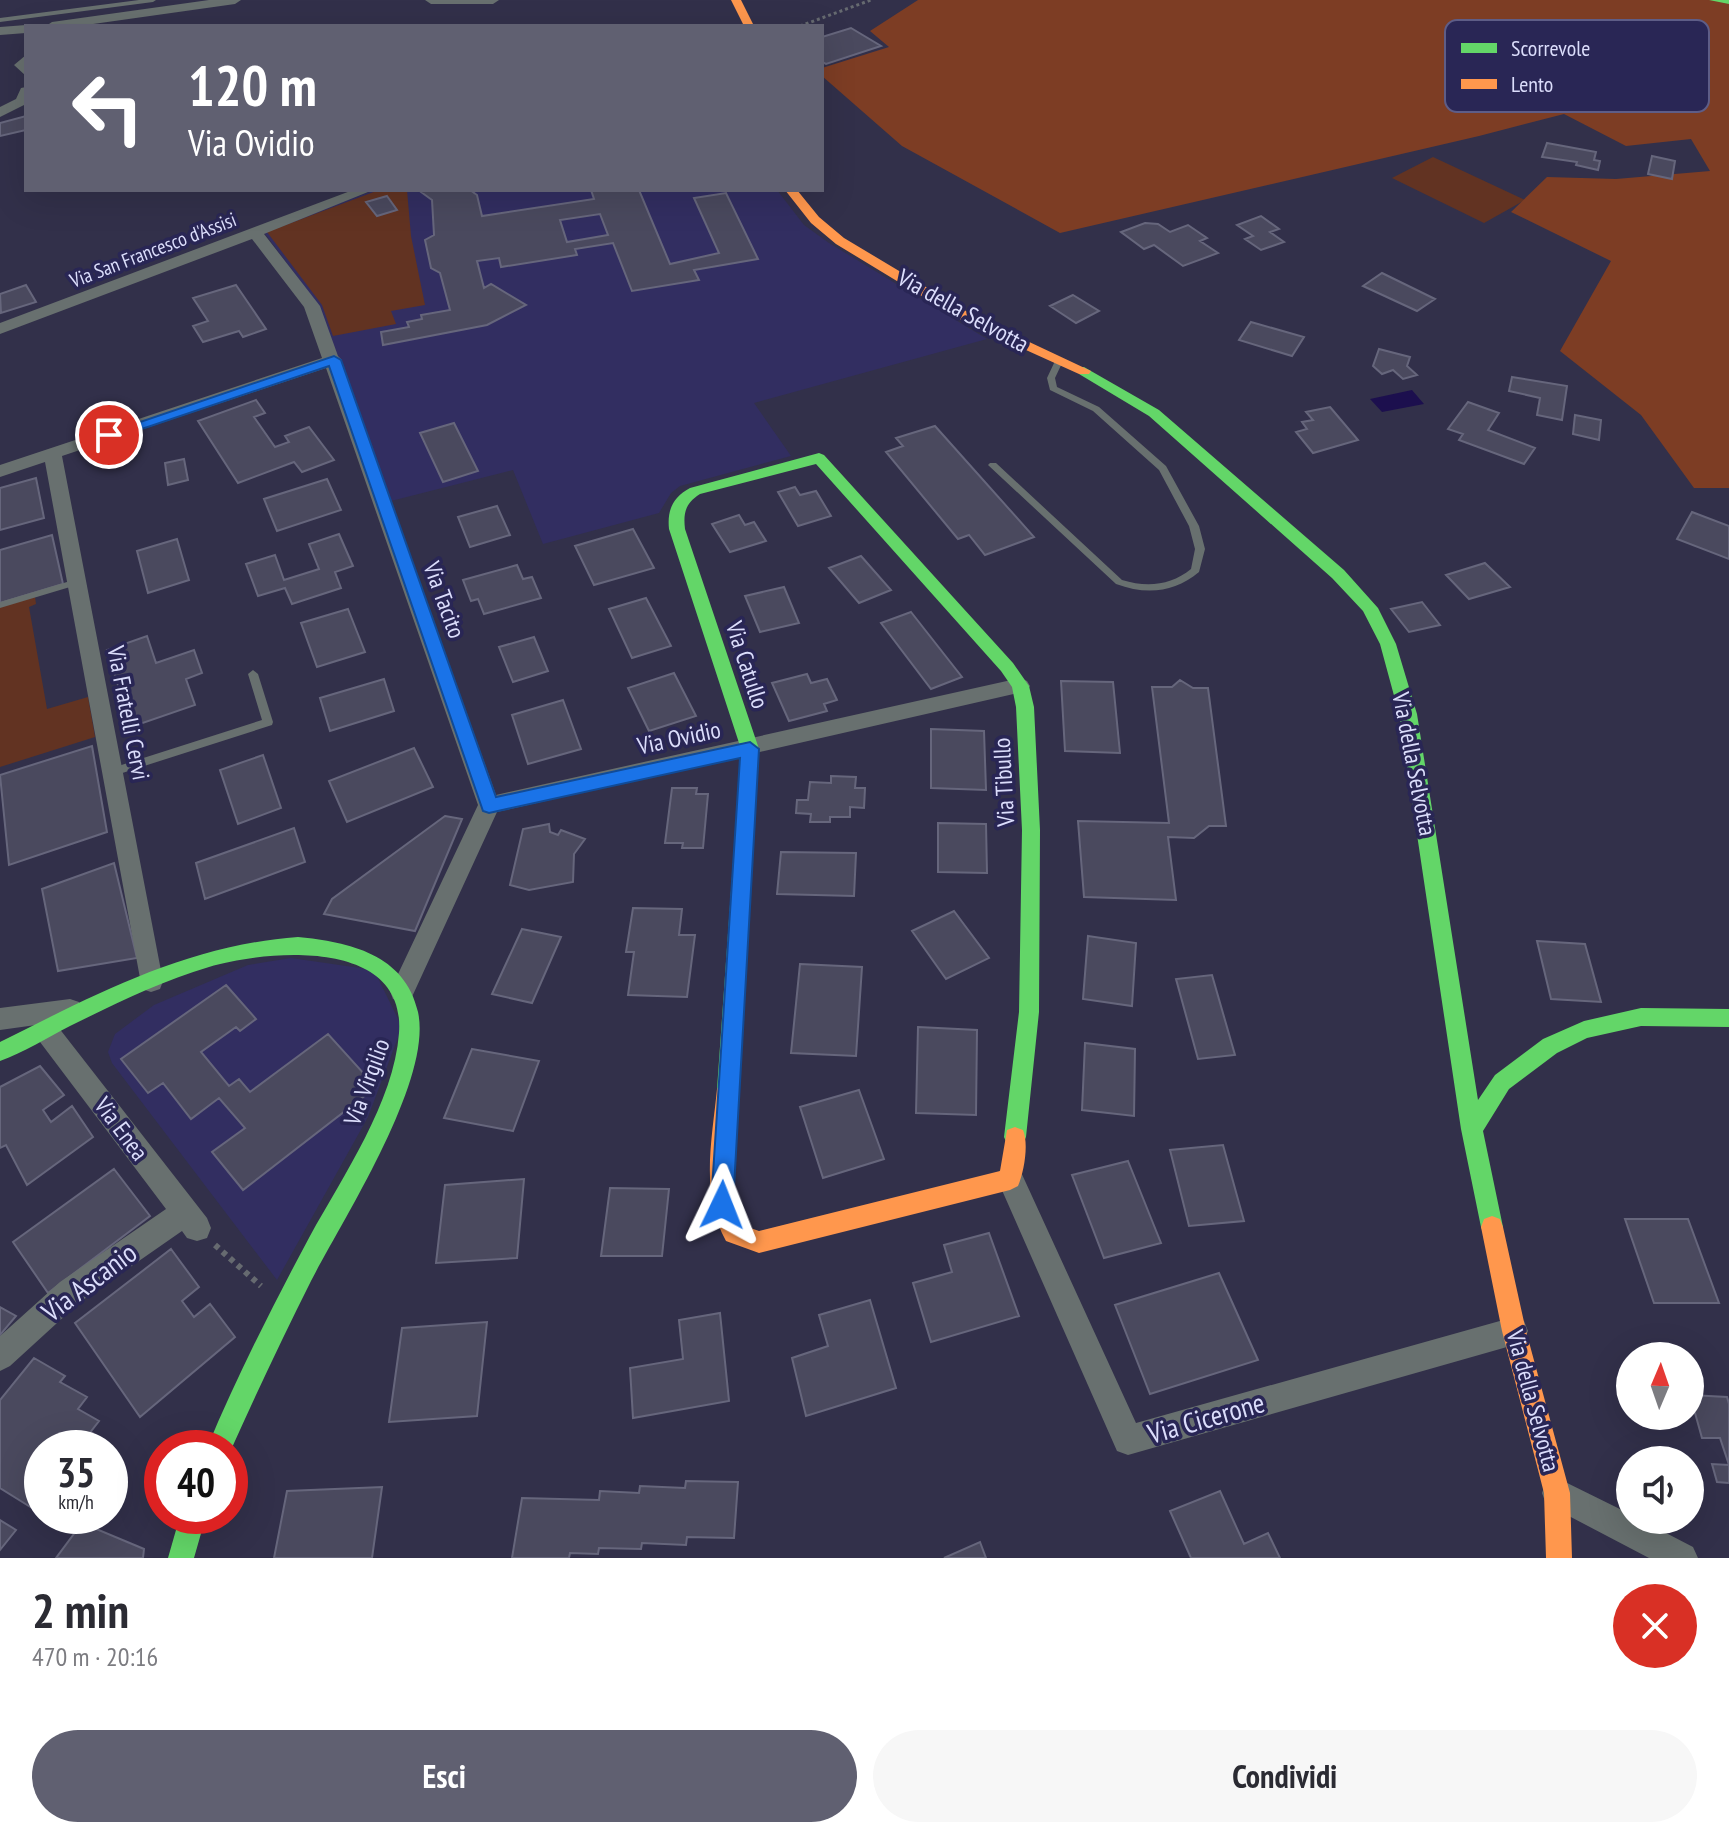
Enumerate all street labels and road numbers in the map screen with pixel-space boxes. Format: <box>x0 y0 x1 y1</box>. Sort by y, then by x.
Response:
street label: Via San Francesco d'Assisi <box>65 206 240 294</box>
street label: Via della Selvotta <box>891 261 1034 359</box>
street label: Via Tacito <box>416 556 473 642</box>
street label: Via Catullo <box>719 616 776 712</box>
street label: Via Fratelli Cervi <box>100 642 157 783</box>
street label: Via della Selvotta <box>1385 689 1444 838</box>
street label: Via Ovidio <box>633 714 723 762</box>
street label: Via Tibullo <box>986 737 1021 828</box>
street label: Via Virgilio <box>336 1034 396 1130</box>
street label: Via Enea <box>87 1090 155 1167</box>
street label: Via Ascanio <box>33 1234 144 1330</box>
street label: Via della Selvotta <box>1499 1326 1567 1475</box>
street label: Via Cicerone <box>1142 1383 1269 1452</box>

